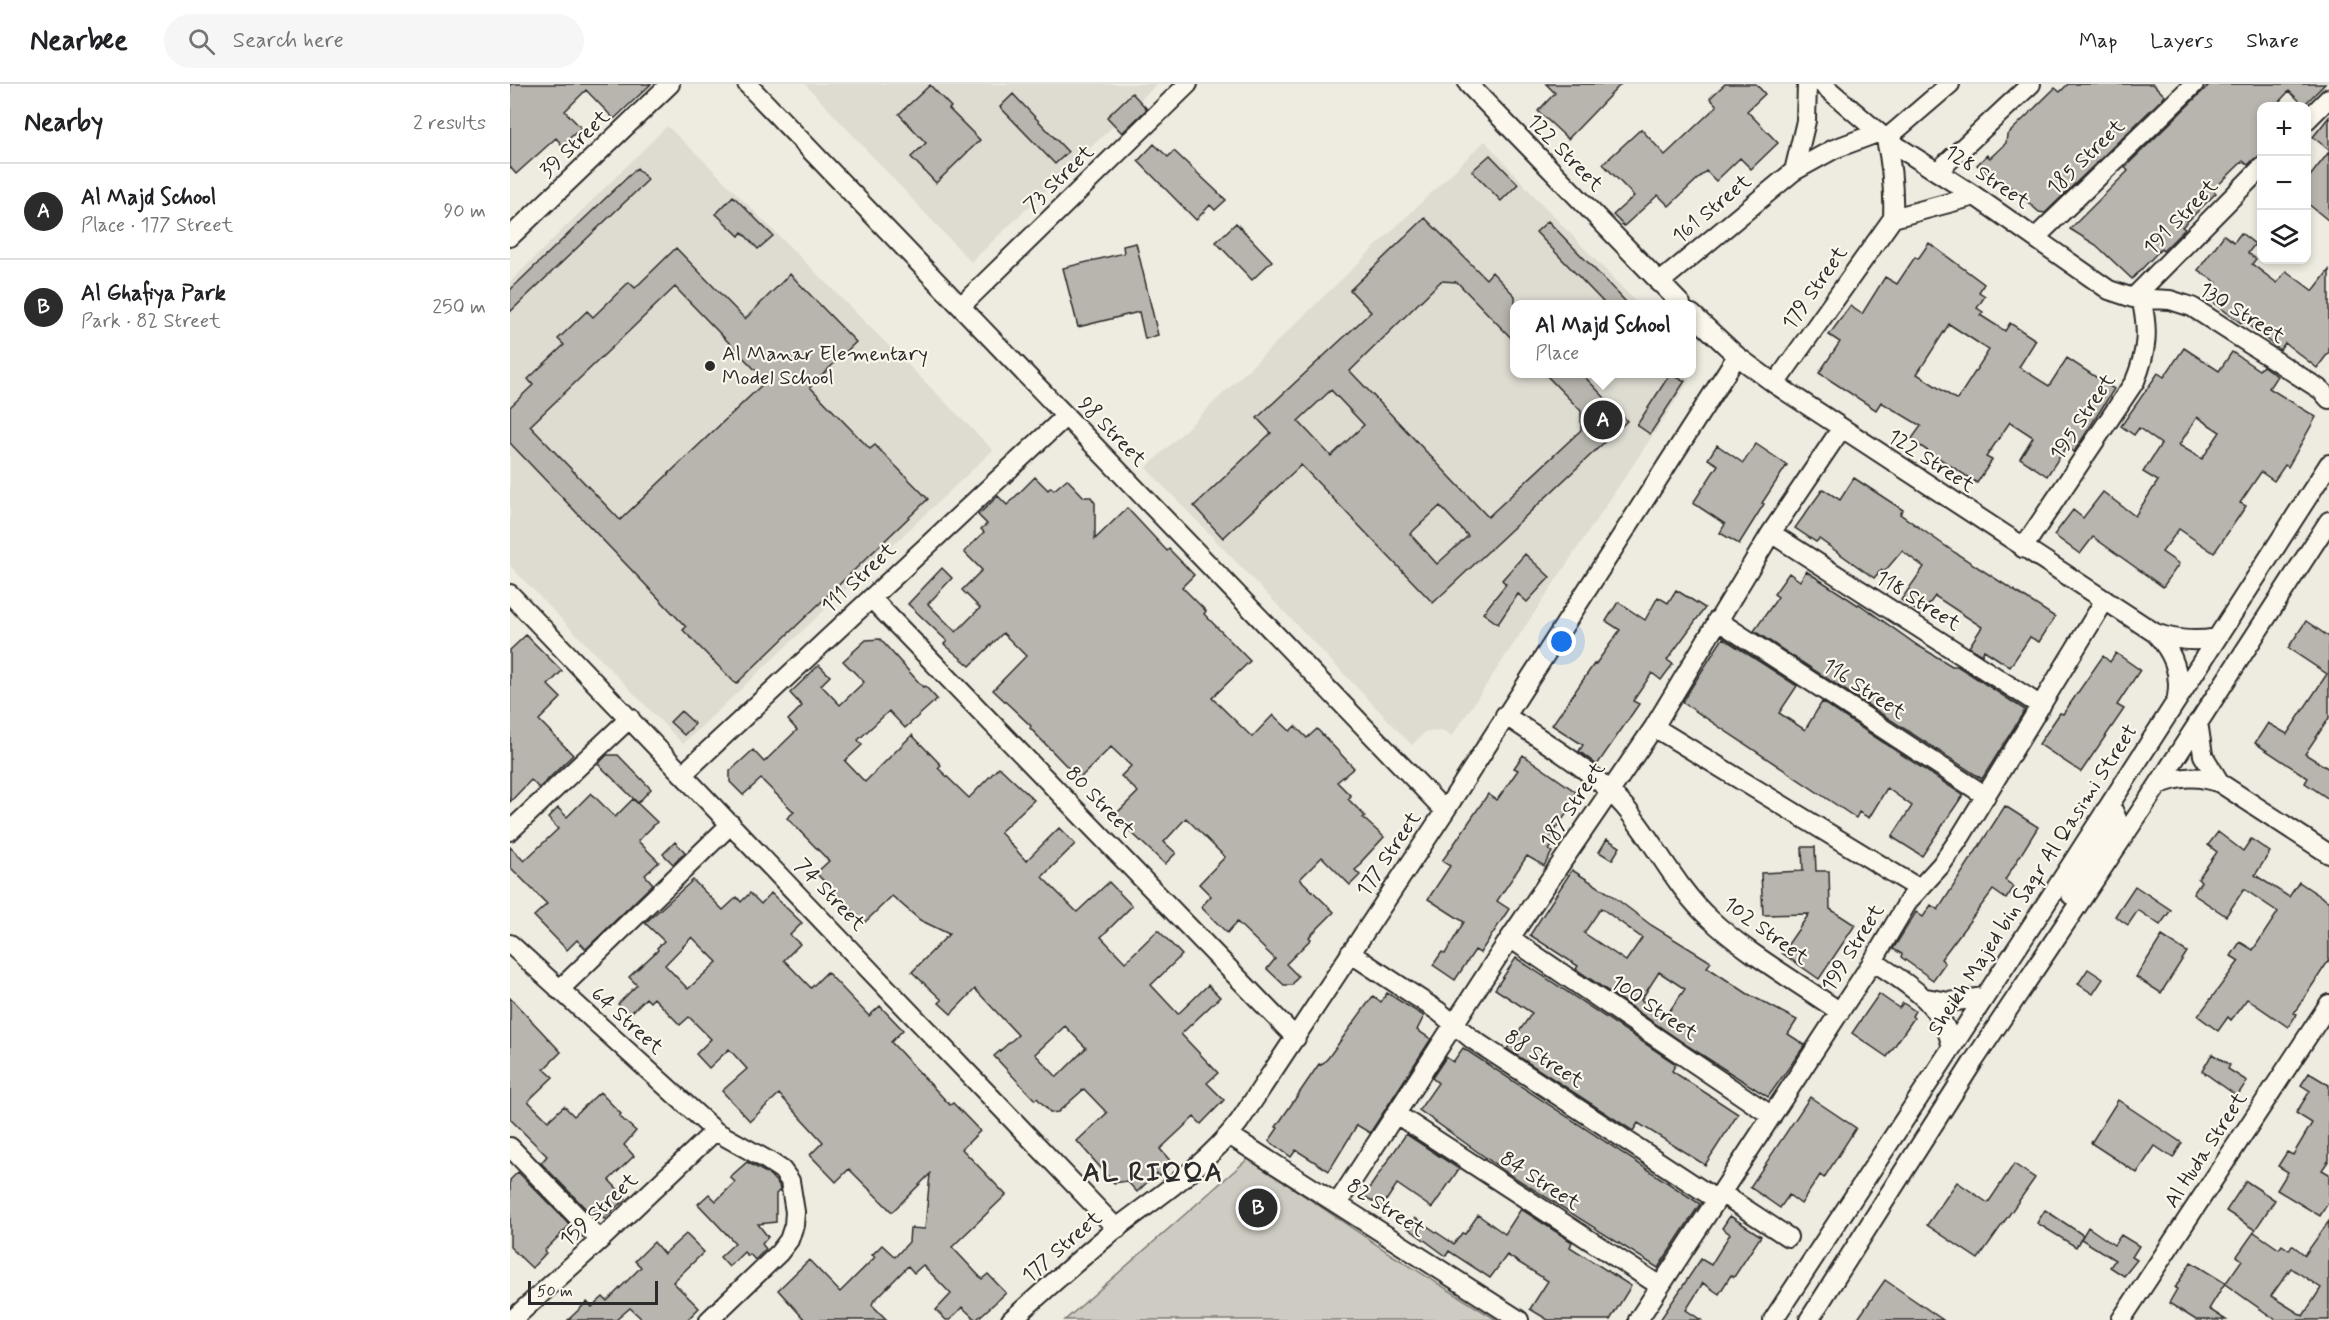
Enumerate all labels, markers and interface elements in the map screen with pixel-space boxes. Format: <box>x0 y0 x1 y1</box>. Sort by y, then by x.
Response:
search box <box>164 14 584 68</box>
text: Nearbee <box>30 23 128 60</box>
icon: search <box>185 25 218 58</box>
text: Search here <box>233 27 344 55</box>
text: Map <box>2079 27 2117 55</box>
text: Layers <box>2150 27 2213 55</box>
text: Share <box>2246 27 2299 55</box>
map controls <box>2257 102 2311 264</box>
button: + <box>2257 102 2311 156</box>
street label: 39 Street <box>534 103 617 185</box>
text: Nearby <box>24 106 103 140</box>
street label: 122 Street <box>1521 108 1610 199</box>
text: 2 results <box>413 110 486 137</box>
street label: 185 Street <box>2041 112 2132 201</box>
street label: 73 Street <box>1018 138 1101 219</box>
street label: 128 Street <box>1939 138 2036 216</box>
button: − <box>2257 156 2311 210</box>
street label: 161 Street <box>1667 167 1758 250</box>
street label: 191 Street <box>2138 172 2225 261</box>
text: Al Majd School <box>81 184 216 212</box>
text: A <box>37 198 50 225</box>
text: 90 m <box>443 198 486 225</box>
button: layers <box>2257 210 2311 264</box>
text: Place · 177 Street <box>81 212 233 239</box>
street label: 179 Street <box>1776 240 1855 336</box>
street label: 130 Street <box>2194 276 2291 351</box>
text: Al Ghafiya Park <box>81 280 226 308</box>
text: B <box>37 294 50 321</box>
text: 250 m <box>432 294 486 321</box>
popup <box>1510 300 1696 378</box>
text: Park · 82 Street <box>81 308 221 335</box>
text: Al Majd School <box>1535 312 1671 340</box>
place label: Al Manar Elementary Model School <box>722 340 928 392</box>
text: Place <box>1535 340 1579 367</box>
marker: Al Manar Elementary Model School <box>703 359 717 373</box>
street label: 195 Street <box>2044 367 2123 466</box>
street label: 98 Street <box>1071 391 1153 474</box>
pin: A <box>1584 398 1622 442</box>
street label: 122 Street <box>1882 422 1981 500</box>
street label: 111 Street <box>816 536 903 620</box>
street label: 118 Street <box>1870 564 1966 639</box>
your location <box>1547 627 1576 656</box>
street label: 116 Street <box>1817 652 1912 727</box>
street label: Sheikh Majed bin Saqr Al Qasimi Street <box>1922 719 2144 1041</box>
street label: 187 Street <box>1534 756 1612 854</box>
street label: 80 Street <box>1059 760 1142 844</box>
street label: 177 Street <box>1350 805 1428 902</box>
street label: 74 Street <box>788 852 872 938</box>
street label: 102 Street <box>1717 890 1815 972</box>
street label: 199 Street <box>1815 898 1891 997</box>
street label: 100 Street <box>1605 968 1704 1048</box>
street label: 64 Street <box>584 981 670 1062</box>
street label: 88 Street <box>1499 1023 1590 1095</box>
street label: Al Huda Street <box>2158 1086 2254 1213</box>
street label: 84 Street <box>1494 1145 1586 1218</box>
district label: AL RIQQA <box>1082 1156 1224 1191</box>
street label: 159 Street <box>554 1166 645 1253</box>
street label: 82 Street <box>1341 1172 1431 1244</box>
pin: B <box>1238 1186 1278 1230</box>
street label: 177 Street <box>1016 1204 1108 1290</box>
scale bar <box>528 1278 658 1306</box>
text: 50 m <box>537 1281 573 1302</box>

